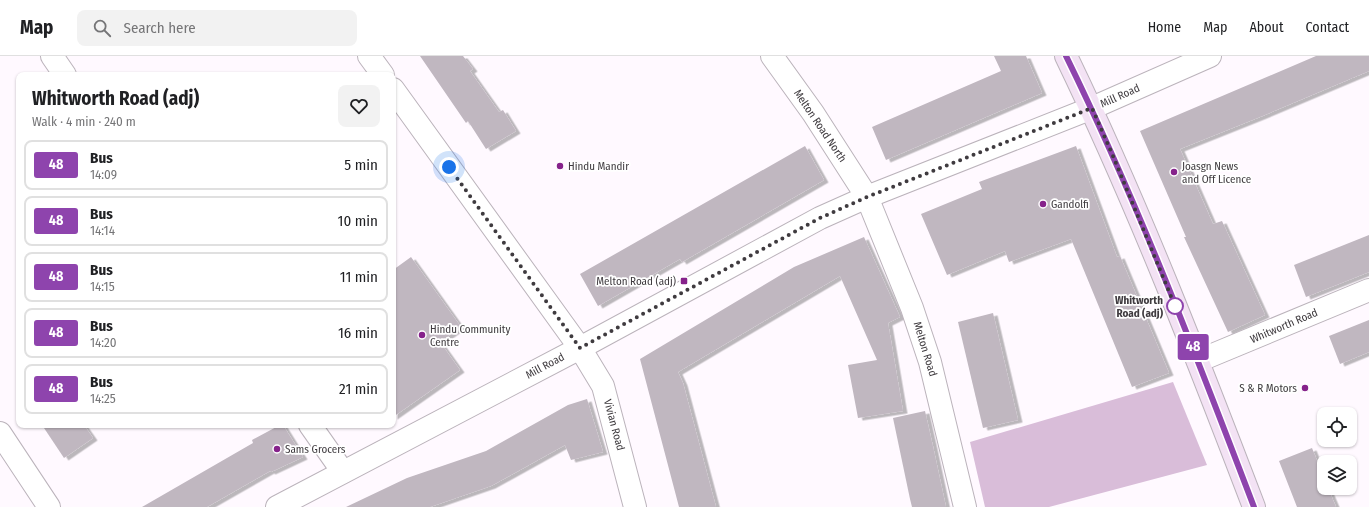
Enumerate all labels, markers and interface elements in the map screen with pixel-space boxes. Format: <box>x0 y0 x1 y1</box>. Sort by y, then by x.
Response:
search box <box>77 10 357 46</box>
text: Map <box>20 16 53 39</box>
icon: search <box>91 17 113 39</box>
text: Search here <box>123 19 196 37</box>
text: Home <box>1148 19 1181 36</box>
text: Map <box>1203 19 1227 36</box>
text: About <box>1249 19 1284 36</box>
text: Contact <box>1306 19 1349 36</box>
street label: Mill Road <box>1098 82 1142 110</box>
button: heart <box>338 85 380 127</box>
text: Whitworth Road (adj) <box>32 87 199 110</box>
street label: Melton Road North <box>791 87 849 165</box>
text: Walk · 4 min · 240 m <box>32 114 136 129</box>
text: Bus <box>90 149 113 167</box>
text: 48 <box>49 156 63 173</box>
text: 5 min <box>344 156 378 174</box>
your location <box>439 157 459 177</box>
place label: Hindu Mandir <box>568 160 629 173</box>
place label: Joasgn News and Off Licence <box>1182 160 1251 186</box>
marker: Hindu Mandir <box>555 161 565 171</box>
text: 14:09 <box>90 167 117 182</box>
marker: Joasgn News and Off Licence <box>1169 167 1179 177</box>
place label: Gandolfi <box>1051 198 1089 211</box>
marker: Gandolfi <box>1038 199 1048 209</box>
text: Bus <box>90 205 113 223</box>
text: 48 <box>49 212 63 229</box>
text: 10 min <box>338 212 378 230</box>
text: 14:14 <box>90 223 115 238</box>
text: Bus <box>90 261 113 279</box>
text: 48 <box>49 268 63 285</box>
text: 11 min <box>340 268 378 286</box>
place label: Melton Road (adj) <box>596 275 676 288</box>
marker: Melton Road (adj) <box>679 276 689 286</box>
text: 14:15 <box>90 279 115 294</box>
place label: Whitworth Road (adj) <box>1115 294 1164 320</box>
marker: Whitworth Road (adj) <box>1166 297 1184 315</box>
street label: Whitworth Road <box>1248 306 1320 346</box>
text: Bus <box>90 317 113 335</box>
street label: Melton Road <box>911 320 939 378</box>
place label: Hindu Community Centre <box>430 323 510 349</box>
text: 48 <box>49 324 63 341</box>
text: 16 min <box>338 324 378 342</box>
marker: Hindu Community Centre <box>417 330 427 340</box>
line badge: 48 <box>1175 334 1211 360</box>
text: 14:20 <box>90 335 117 350</box>
text: 48 <box>1186 338 1200 355</box>
street label: Mill Road <box>523 350 567 382</box>
text: Bus <box>90 373 113 391</box>
text: 48 <box>49 380 63 397</box>
text: 21 min <box>339 380 378 398</box>
place label: S & R Motors <box>1239 382 1297 395</box>
marker: S & R Motors <box>1300 383 1310 393</box>
text: 14:25 <box>90 391 116 406</box>
street label: Vivian Road <box>601 398 627 452</box>
map controls <box>1317 407 1357 495</box>
button: locate <box>1317 407 1357 447</box>
place label: Sams Grocers <box>285 443 346 456</box>
marker: Sams Grocers <box>272 444 282 454</box>
button: layers <box>1317 455 1357 495</box>

